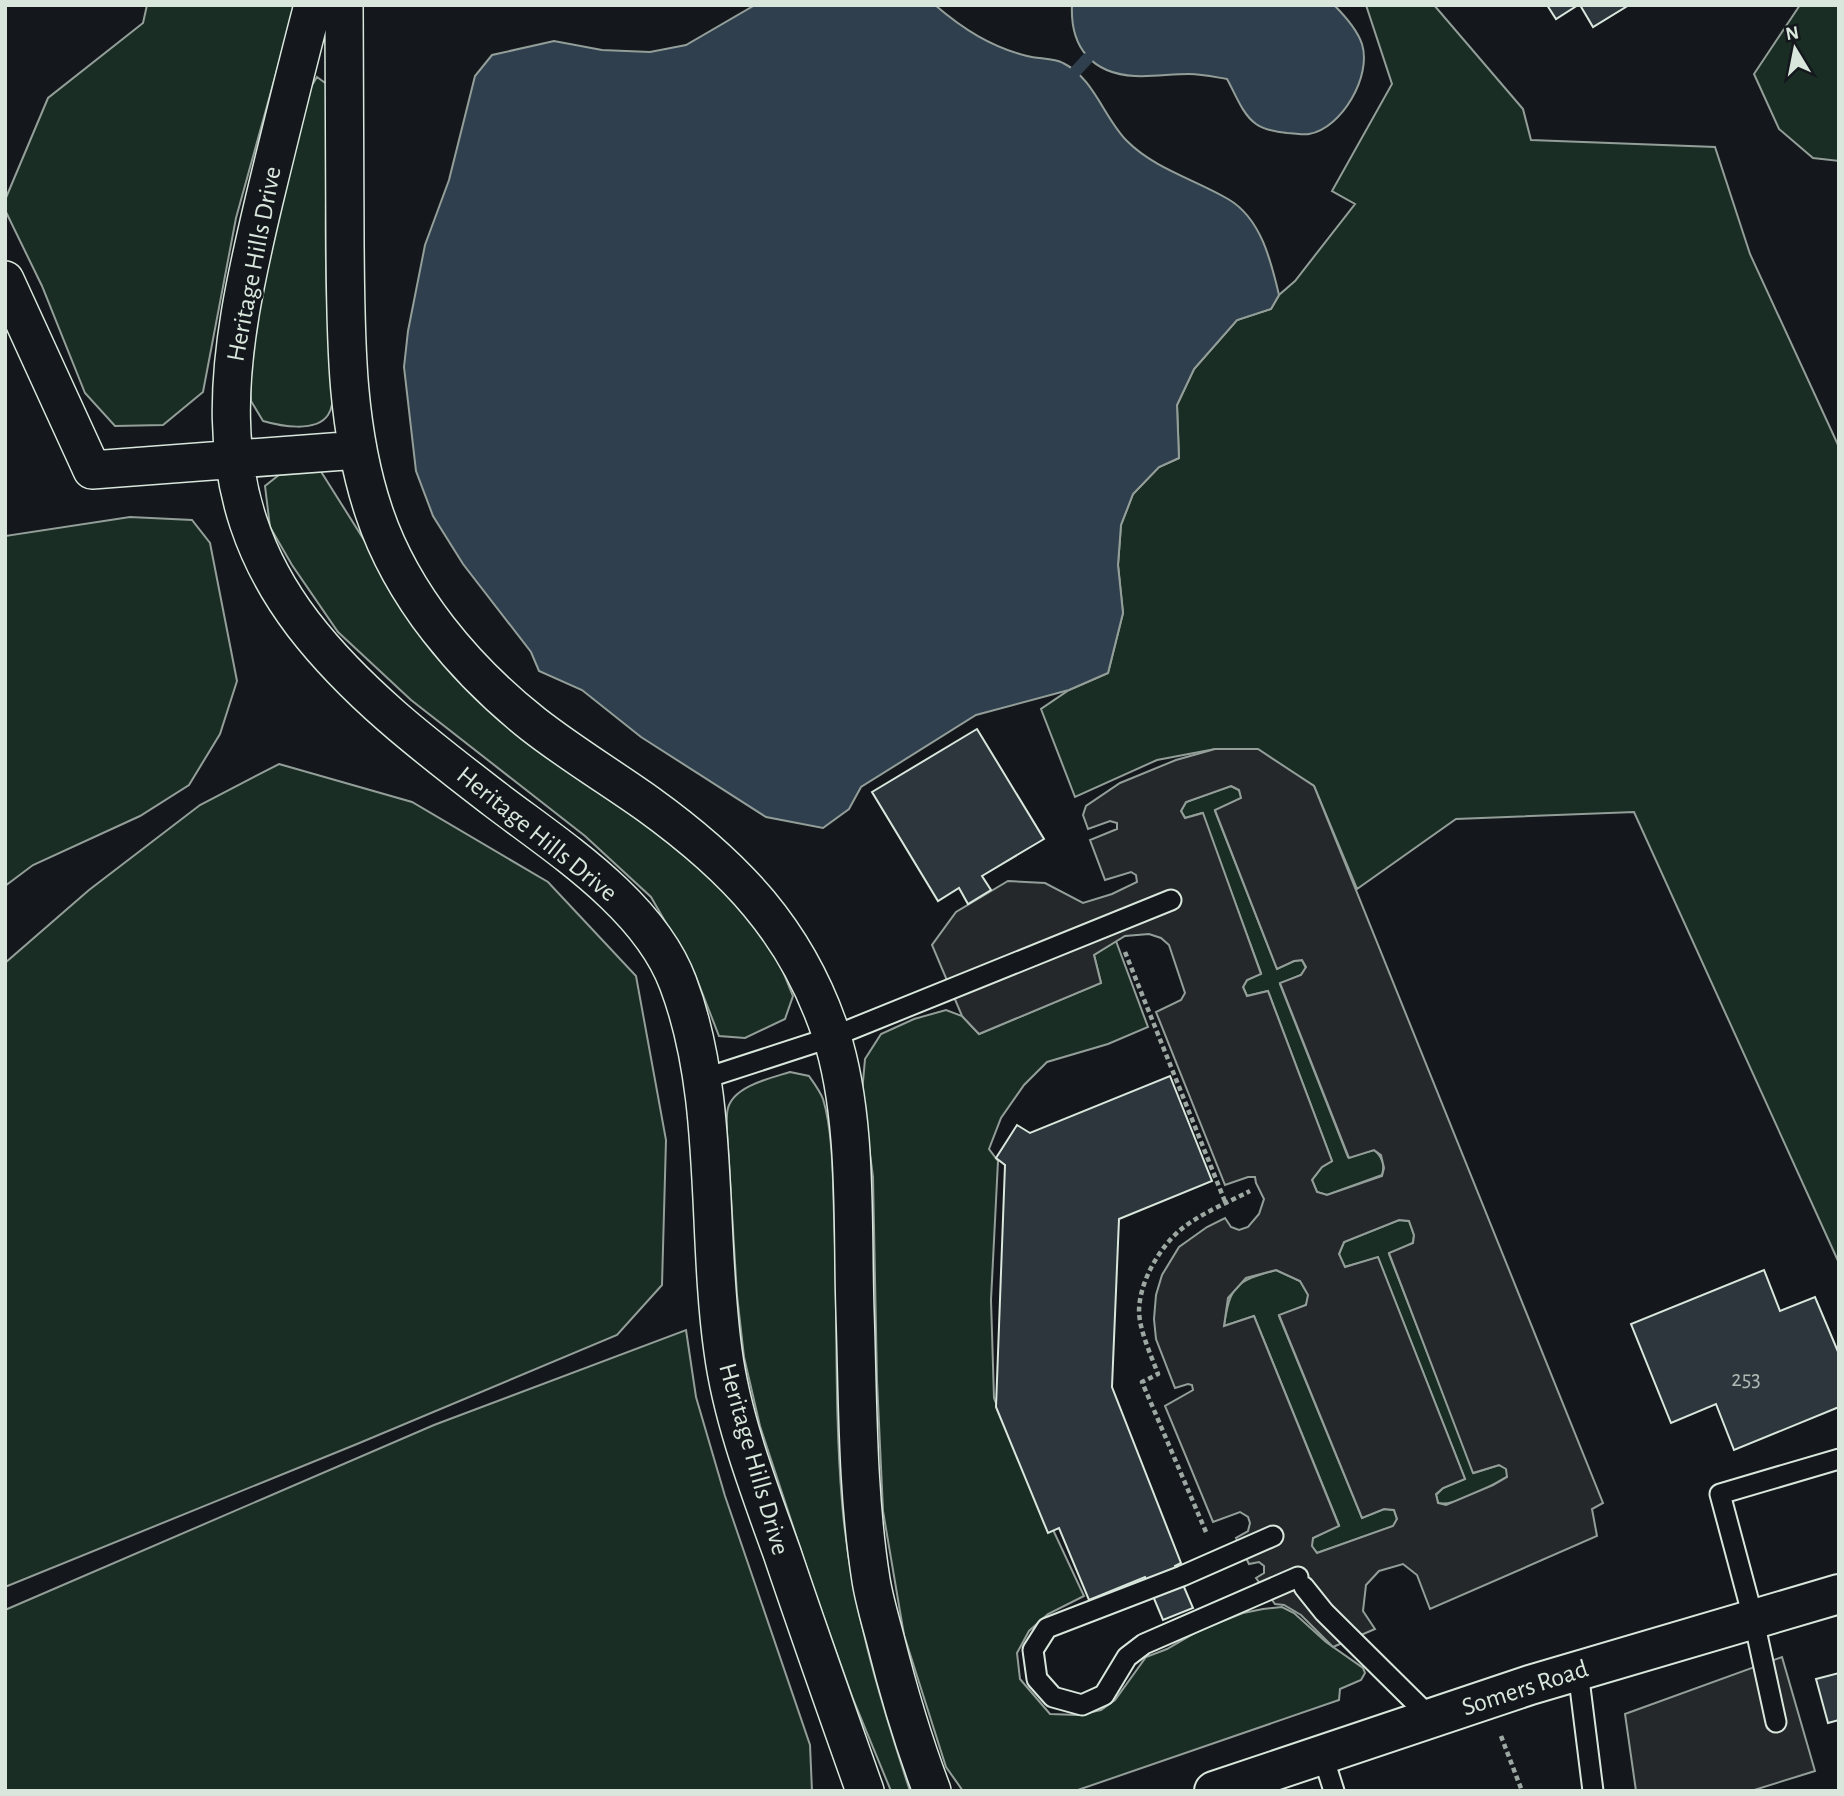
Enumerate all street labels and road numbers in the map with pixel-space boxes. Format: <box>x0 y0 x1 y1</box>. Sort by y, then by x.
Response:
street label: Heritage Hills Drive <box>222 164 286 364</box>
street label: Heritage Hills Drive <box>452 762 622 906</box>
street label: Heritage Hills Drive <box>714 1360 794 1558</box>
street label: Somers Road <box>1459 1655 1591 1721</box>

